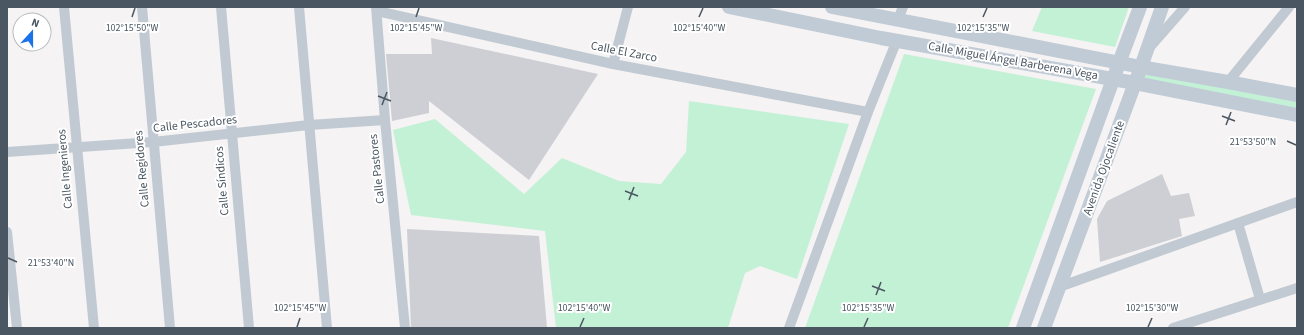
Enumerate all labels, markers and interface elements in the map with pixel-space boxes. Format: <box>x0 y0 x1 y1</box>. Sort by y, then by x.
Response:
north arrow <box>12 12 52 52</box>
text: N <box>29 15 42 31</box>
text: 102°15'50"W <box>106 21 158 35</box>
text: 102°15'45"W <box>390 21 442 35</box>
text: 102°15'40"W <box>673 21 725 35</box>
text: 102°15'35"W <box>957 21 1009 35</box>
street label: Calle El Zarco <box>589 37 659 67</box>
street label: Calle Miguel Ángel Barberena Vega <box>927 38 1099 84</box>
street label: Calle Pescadores <box>152 111 238 137</box>
street label: Avenida Ojocaliente <box>1079 118 1129 218</box>
street label: Calle Ingenieros <box>53 128 77 210</box>
street label: Calle Regidores <box>130 130 154 208</box>
street label: Calle Pastores <box>365 133 389 205</box>
text: 21°53'50"N <box>1230 135 1276 149</box>
street label: Calle Síndicos <box>210 146 234 216</box>
text: 21°53'40"N <box>28 256 74 270</box>
text: 102°15'45"W <box>274 301 326 315</box>
text: 102°15'40"W <box>558 301 610 315</box>
text: 102°15'35"W <box>842 301 894 315</box>
text: 102°15'30"W <box>1126 301 1178 315</box>

